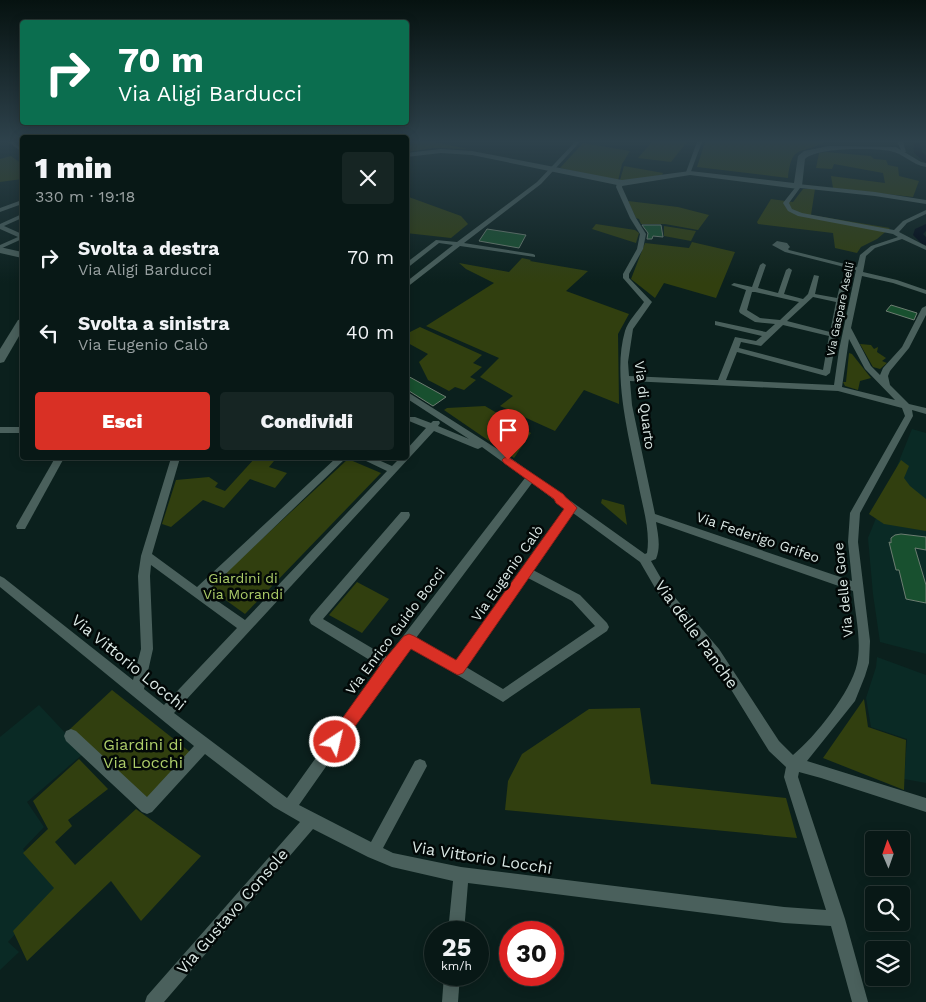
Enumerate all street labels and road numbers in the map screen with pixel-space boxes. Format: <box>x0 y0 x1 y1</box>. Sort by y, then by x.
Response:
street label: Via Gaspare Aselli <box>824 261 857 357</box>
street label: Via di Quarto <box>632 360 658 450</box>
street label: Via Federigo Grifeo <box>694 508 822 566</box>
street label: Via Eugenio Calò <box>468 522 546 624</box>
street label: Via delle Gore <box>830 542 856 638</box>
street label: Via Enrico Guido Bocci <box>342 564 448 698</box>
street label: Via delle Panche <box>651 576 742 692</box>
street label: Via Vittorio Locchi <box>68 610 190 714</box>
street label: Via Vittorio Locchi <box>410 837 553 878</box>
street label: Via Gustavo Console <box>173 845 292 978</box>

